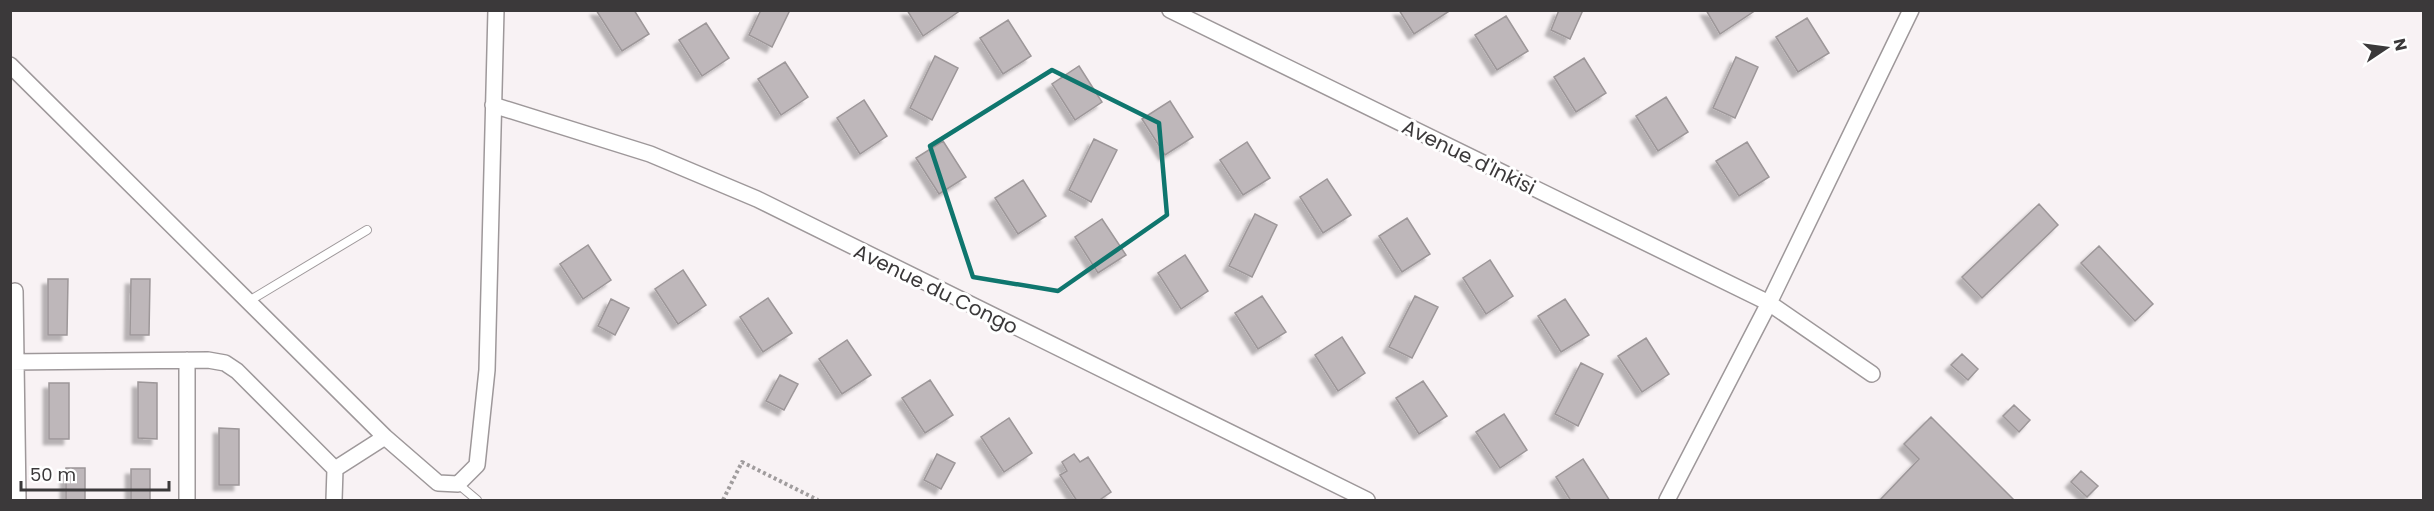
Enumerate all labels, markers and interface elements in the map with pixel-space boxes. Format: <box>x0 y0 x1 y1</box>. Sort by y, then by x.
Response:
north arrow <box>2356 18 2416 78</box>
text: N <box>2388 36 2413 53</box>
street label: Avenue d'Inkisi <box>1397 113 1541 201</box>
street label: Avenue du Congo <box>849 237 1023 341</box>
scale bar <box>21 454 170 492</box>
text: 50 m <box>30 462 76 487</box>

